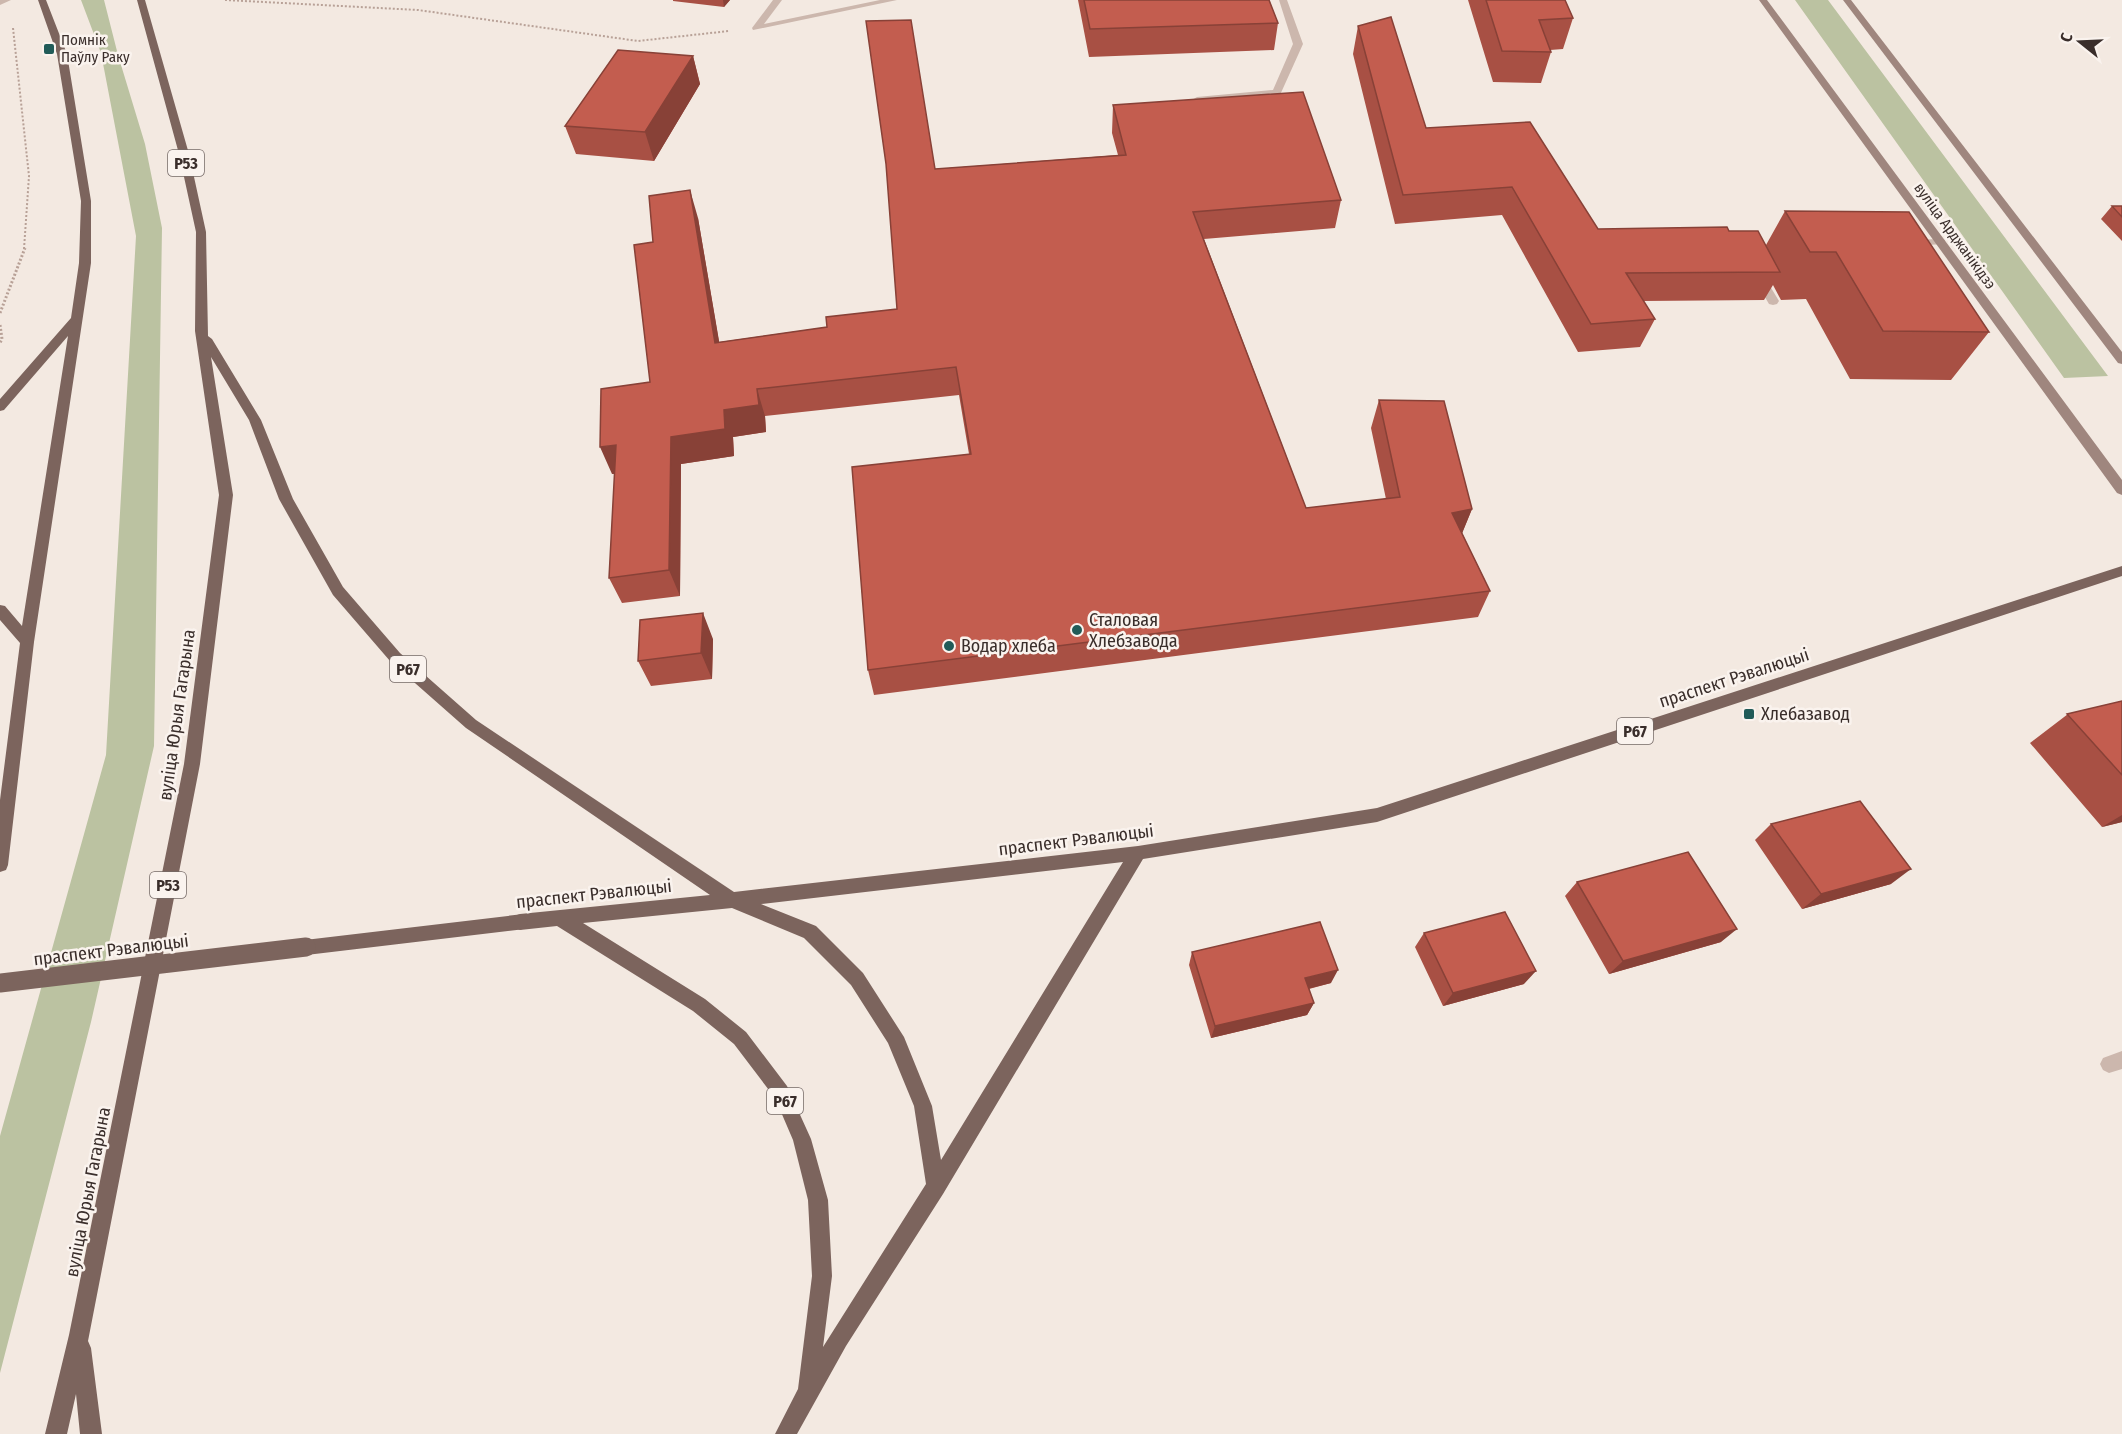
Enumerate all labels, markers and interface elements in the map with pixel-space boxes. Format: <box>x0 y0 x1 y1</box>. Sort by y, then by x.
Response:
north arrow <box>2050 12 2110 72</box>
text: С <box>2056 30 2077 44</box>
place label: Помнік Паўлу Раку <box>61 31 130 66</box>
marker: Помнік Паўлу Раку <box>42 42 56 56</box>
road number: Р53 <box>168 150 204 176</box>
street label: вуліца Арджанікідзэ <box>1910 179 2000 293</box>
place label: Сталовая Хлебзавода <box>1089 609 1178 652</box>
marker: Сталовая Хлебзавода <box>1070 623 1084 637</box>
street label: вуліца Юрыя Гагарына <box>154 628 200 802</box>
place label: Водар хлеба <box>961 635 1056 657</box>
marker: Водар хлеба <box>942 639 956 653</box>
street label: праспект Рэвалюцыі <box>1656 643 1812 713</box>
road number: Р67 <box>390 656 426 682</box>
place label: Хлебазавод <box>1761 703 1850 725</box>
marker: Хлебазавод <box>1742 707 1756 721</box>
road number: Р67 <box>1617 718 1653 744</box>
street label: праспект Рэвалюцыі <box>997 820 1155 860</box>
road number: Р53 <box>150 872 186 898</box>
street label: праспект Рэвалюцыі <box>515 875 673 913</box>
street label: праспект Рэвалюцыі <box>32 930 190 970</box>
road number: Р67 <box>767 1088 803 1114</box>
street label: вуліца Юрыя Гагарына <box>61 1105 115 1279</box>

